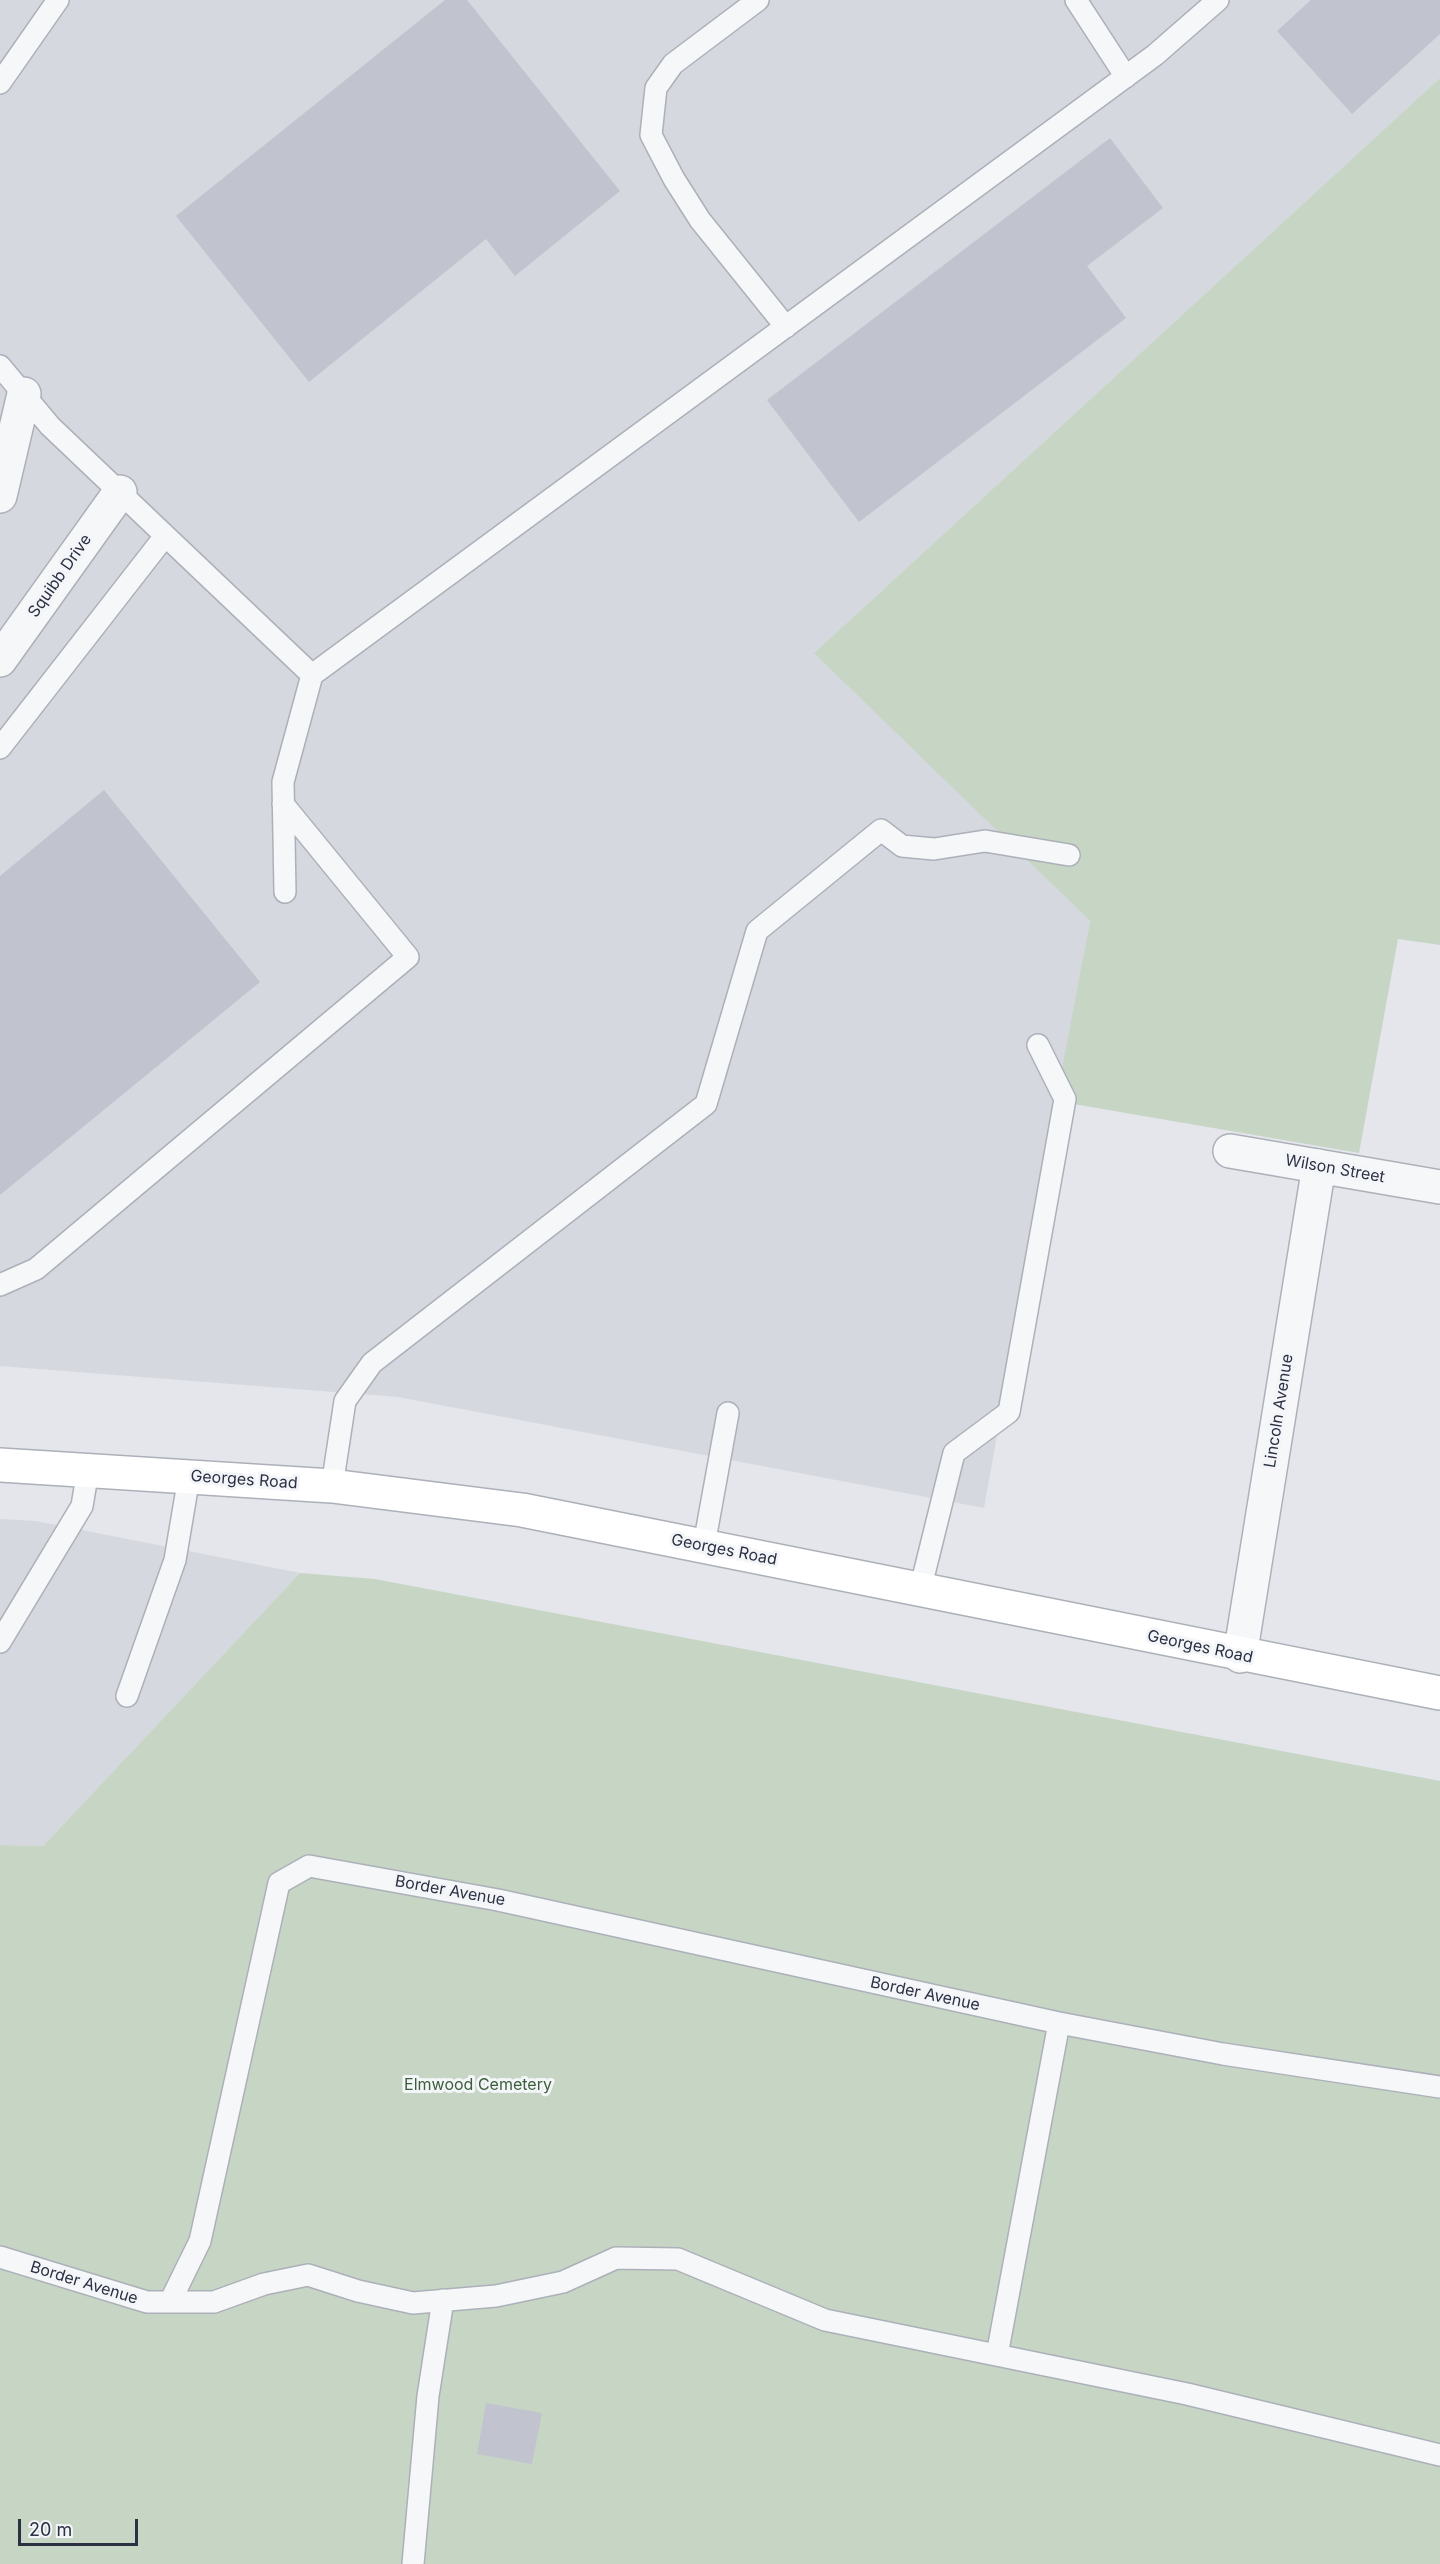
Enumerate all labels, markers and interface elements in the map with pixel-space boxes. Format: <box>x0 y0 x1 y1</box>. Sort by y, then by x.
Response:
street label: Squibb Drive <box>24 531 96 621</box>
street label: Wilson Street <box>1284 1151 1386 1187</box>
street label: Lincoln Avenue <box>1261 1353 1297 1469</box>
street label: Georges Road <box>190 1467 298 1493</box>
street label: Georges Road <box>670 1530 778 1570</box>
street label: Georges Road <box>1146 1626 1254 1668</box>
street label: Border Avenue <box>393 1872 507 1910</box>
street label: Border Avenue <box>868 1973 982 2015</box>
park label: Elmwood Cemetery <box>404 2075 552 2095</box>
street label: Border Avenue <box>28 2257 140 2309</box>
scale bar <box>21 2507 141 2545</box>
text: 20 m <box>29 2519 72 2540</box>

